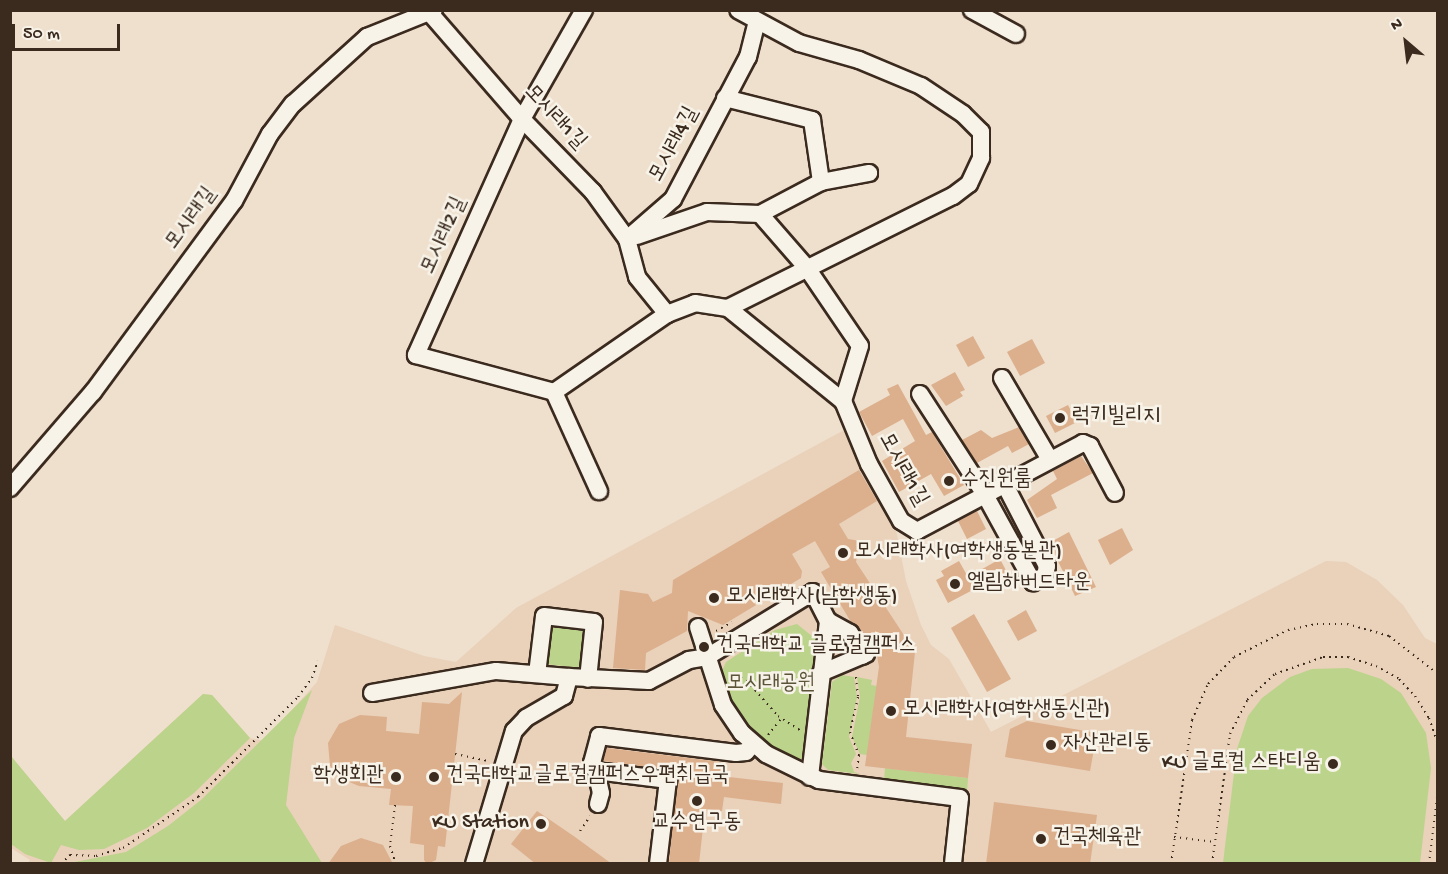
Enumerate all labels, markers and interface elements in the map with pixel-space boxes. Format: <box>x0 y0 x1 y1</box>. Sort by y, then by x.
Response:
scale bar <box>15 12 123 50</box>
north arrow <box>1376 12 1436 72</box>
text: N <box>1388 15 1406 37</box>
text: 50 m <box>23 24 60 45</box>
street label: 모시래1길 <box>517 80 591 156</box>
street label: 모시래4길 <box>644 103 706 187</box>
street label: 모시래길 <box>161 183 223 255</box>
street label: 모시래2길 <box>416 193 474 279</box>
place label: 럭키빌리지 <box>1072 405 1161 431</box>
marker: 럭키빌리지 <box>1053 411 1067 425</box>
street label: 모시래1길 <box>871 429 933 511</box>
place label: 수진원룸 <box>961 468 1032 494</box>
marker: 수진원룸 <box>942 474 956 488</box>
place label: 모시래학사(여학생동본관) <box>855 540 1062 566</box>
marker: 모시래학사(여학생동본관) <box>836 546 850 560</box>
place label: 엘림하버드타운 <box>967 571 1091 597</box>
marker: 엘림하버드타운 <box>948 577 962 591</box>
place label: 모시래학사(남학생동) <box>726 585 898 611</box>
marker: 모시래학사(남학생동) <box>707 591 721 605</box>
place label: 건국대학교 글로컬캠퍼스 <box>716 634 916 660</box>
marker: 건국대학교 글로컬캠퍼스 <box>697 640 711 654</box>
park label: 모시래공원 <box>727 672 815 698</box>
place label: 모시래학사(여학생동신관) <box>903 698 1110 724</box>
marker: 모시래학사(여학생동신관) <box>884 704 898 718</box>
place label: 자산관리동 <box>1063 732 1152 758</box>
marker: 자산관리동 <box>1044 738 1058 752</box>
place label: KU 글로컬 스타디움 <box>1162 751 1321 777</box>
marker: KU 글로컬 스타디움 <box>1326 757 1340 771</box>
place label: 학생회관 <box>313 764 384 790</box>
place label: 건국대학교글로컬캠퍼스우편취급국 <box>446 764 729 790</box>
marker: 학생회관 <box>389 770 403 784</box>
marker: 건국대학교글로컬캠퍼스우편취급국 <box>427 770 441 784</box>
marker: 교수연구동 <box>690 794 704 808</box>
place label: KU Station <box>432 811 529 837</box>
place label: 교수연구동 <box>653 811 741 837</box>
marker: KU Station <box>534 817 548 831</box>
place label: 건국체육관 <box>1053 826 1142 852</box>
marker: 건국체육관 <box>1034 832 1048 846</box>

